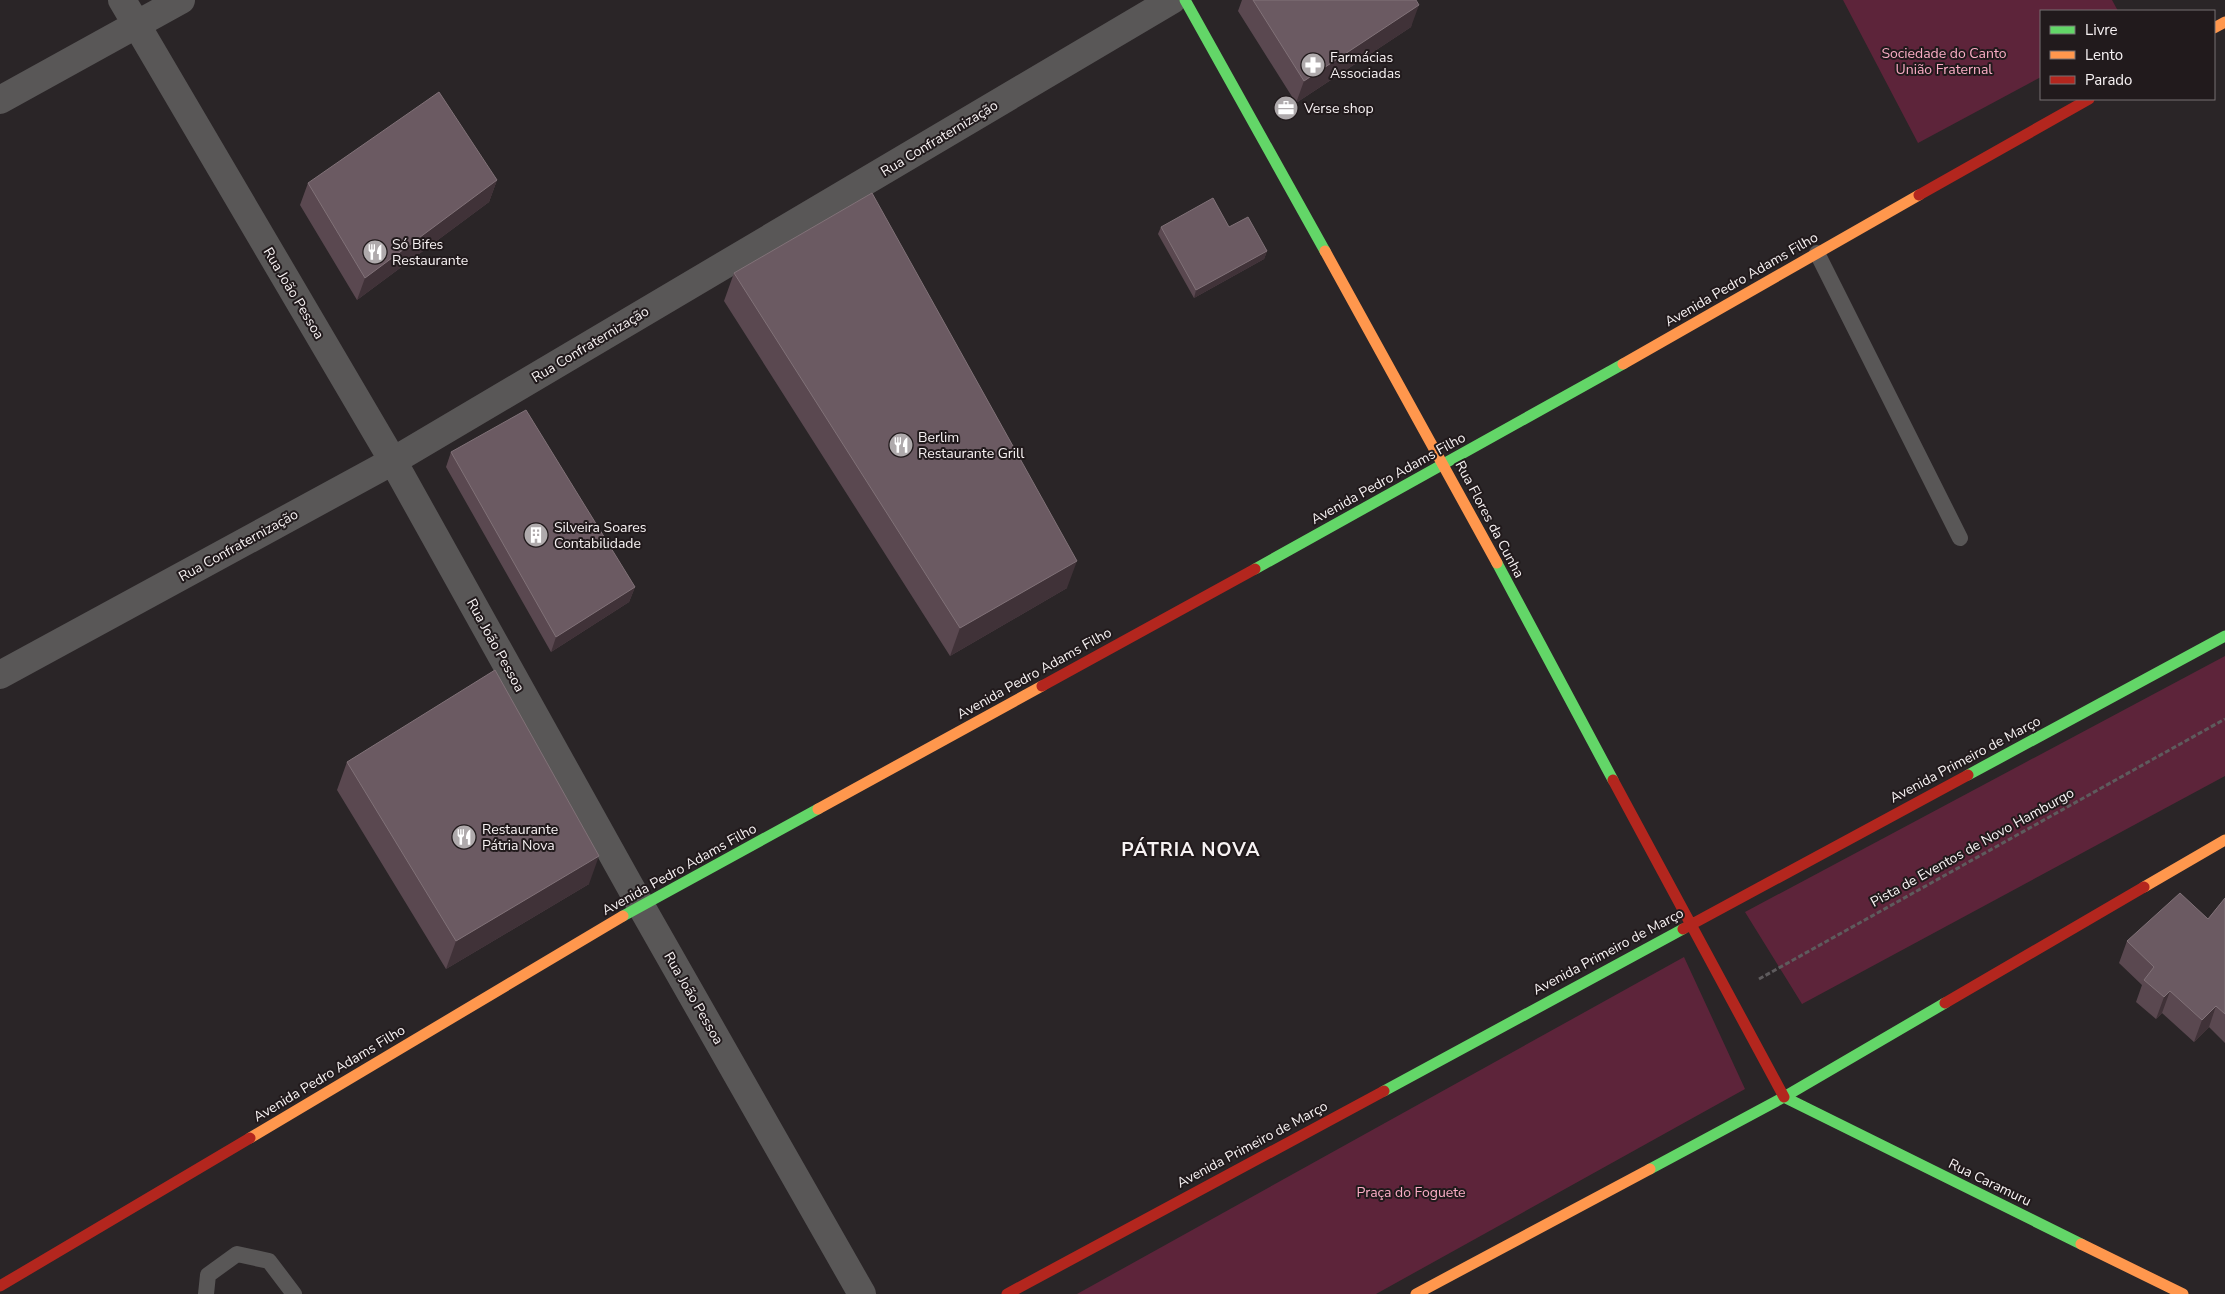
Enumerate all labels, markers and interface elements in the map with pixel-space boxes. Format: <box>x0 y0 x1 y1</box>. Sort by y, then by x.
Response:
legend <box>2040 10 2215 100</box>
text: Livre <box>2085 20 2118 40</box>
park label: Sociedade do Canto União Fraternal <box>1881 44 2007 79</box>
text: Lento <box>2085 45 2123 65</box>
place label: Farmácias Associadas <box>1330 48 1401 83</box>
pharmacy icon: Farmácias Associadas <box>1300 52 1326 78</box>
text: Parado <box>2085 70 2132 90</box>
office icon: Verse shop <box>1273 95 1299 121</box>
street label: Rua Confraternização <box>877 96 1002 181</box>
place label: Verse shop <box>1303 99 1374 118</box>
street label: Avenida Pedro Adams Filho <box>1661 228 1822 331</box>
place label: Só Bifes Restaurante <box>392 235 468 270</box>
restaurant icon: Só Bifes Restaurante <box>362 239 388 265</box>
street label: Rua João Pessoa <box>259 244 329 343</box>
street label: Rua Confraternização <box>528 302 653 387</box>
place label: Berlim Restaurante Grill <box>918 428 1025 463</box>
street label: Avenida Pedro Adams Filho <box>1308 428 1469 529</box>
restaurant icon: Berlim Restaurante Grill <box>888 432 914 458</box>
street label: Rua Flores da Cunha <box>1451 457 1528 581</box>
street label: Rua Confraternização <box>175 505 302 586</box>
place label: Silveira Soares Contabilidade <box>554 518 647 553</box>
building icon: Silveira Soares Contabilidade <box>523 522 549 548</box>
street label: Rua João Pessoa <box>462 595 529 695</box>
street label: Avenida Pedro Adams Filho <box>954 623 1115 724</box>
street label: Avenida Primeiro de Março <box>1886 711 2044 807</box>
street label: Pista de Eventos de Novo Hamburgo <box>1867 783 2078 912</box>
street label: Avenida Pedro Adams Filho <box>599 819 760 920</box>
place label: Restaurante Pátria Nova <box>482 820 558 855</box>
restaurant icon: Restaurante Pátria Nova <box>451 824 477 850</box>
district label: PÁTRIA NOVA <box>1121 837 1261 863</box>
street label: Avenida Primeiro de Março <box>1529 903 1687 999</box>
street label: Rua João Pessoa <box>659 948 728 1048</box>
street label: Avenida Pedro Adams Filho <box>250 1020 409 1126</box>
street label: Avenida Primeiro de Março <box>1173 1096 1331 1192</box>
street label: Rua Caramuru <box>1945 1154 2034 1211</box>
park label: Praça do Foguete <box>1356 1183 1466 1202</box>

